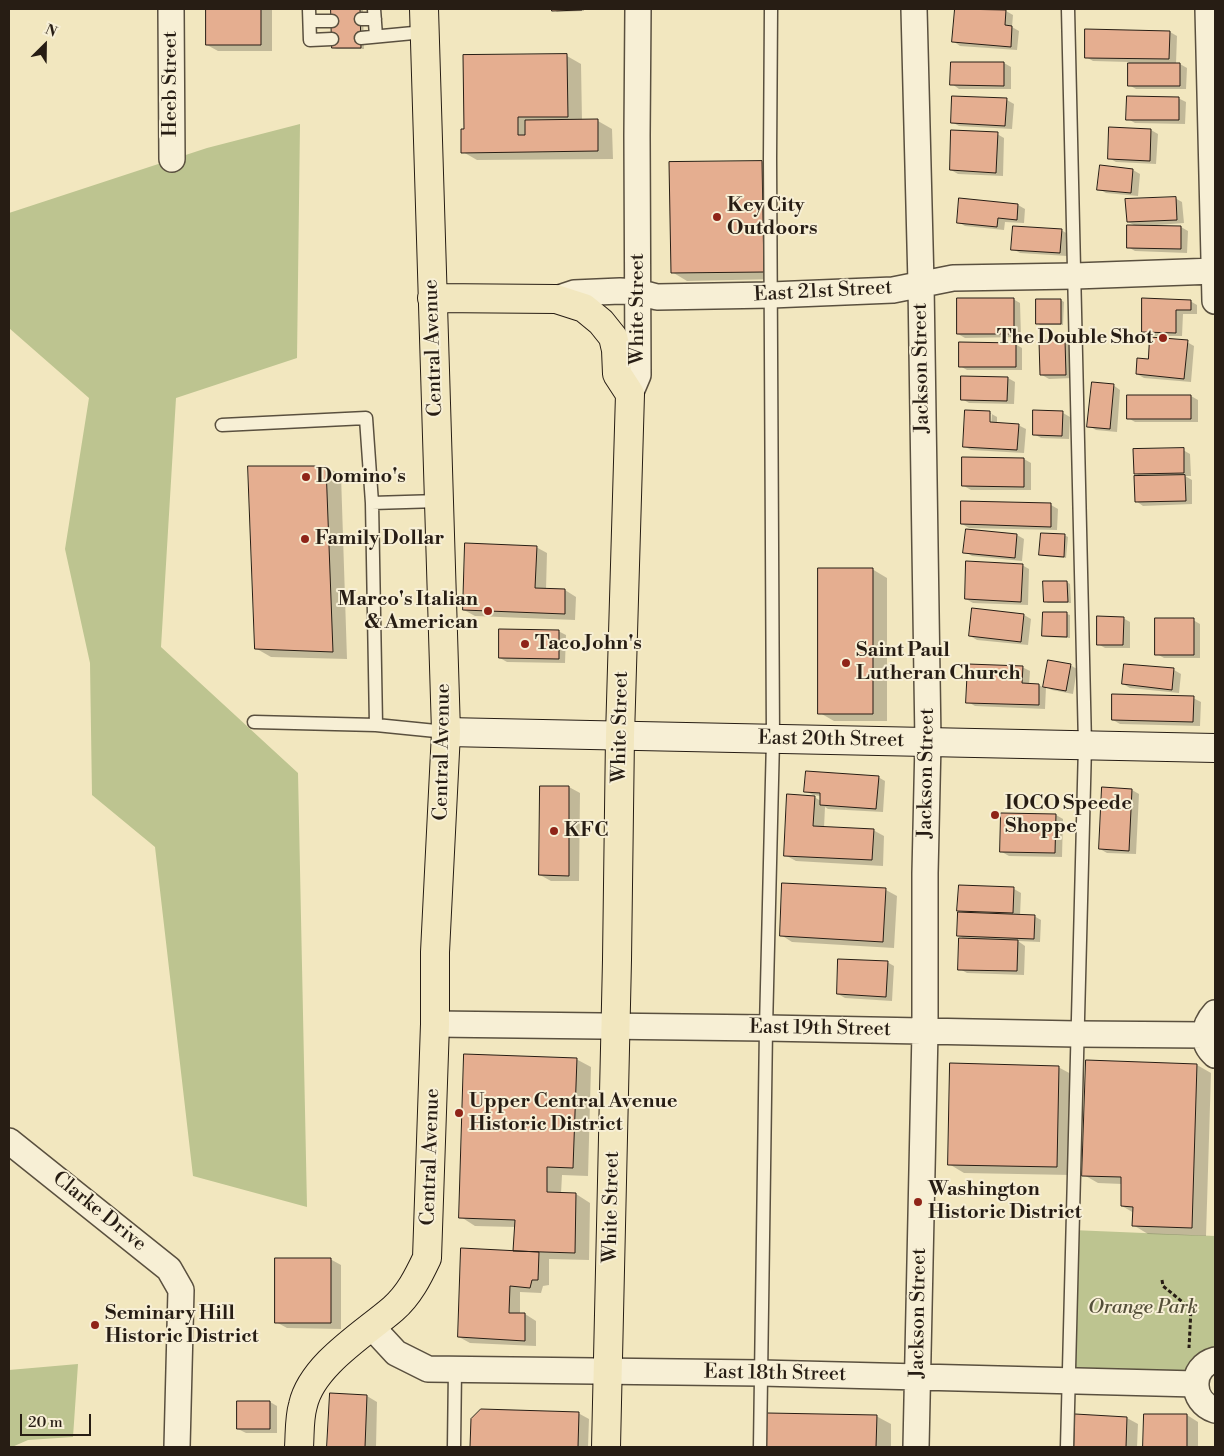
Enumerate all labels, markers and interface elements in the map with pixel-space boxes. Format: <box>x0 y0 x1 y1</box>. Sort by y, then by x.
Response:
north arrow <box>20 20 70 70</box>
text: N <box>42 21 59 42</box>
street label: Heeb Street <box>159 31 183 137</box>
place label: Key City Outdoors <box>727 194 818 241</box>
marker: Key City Outdoors <box>711 211 723 223</box>
street label: White Street <box>626 253 650 365</box>
street label: East 21st Street <box>753 276 893 308</box>
street label: Central Avenue <box>420 279 448 417</box>
street label: Jackson Street <box>909 303 935 433</box>
place label: The Double Shot <box>997 326 1153 350</box>
marker: The Double Shot <box>1157 332 1169 344</box>
place label: Domino's <box>316 465 406 489</box>
marker: Domino's <box>300 471 312 483</box>
place label: Family Dollar <box>315 527 444 551</box>
marker: Family Dollar <box>299 533 311 545</box>
place label: Marco's Italian & American <box>338 588 478 635</box>
marker: Marco's Italian & American <box>482 605 494 617</box>
place label: Taco John's <box>535 632 642 656</box>
marker: Taco John's <box>519 638 531 650</box>
place label: Saint Paul Lutheran Church <box>856 639 1021 686</box>
marker: Saint Paul Lutheran Church <box>840 657 852 669</box>
street label: White Street <box>608 671 634 783</box>
street label: Central Avenue <box>430 683 456 821</box>
street label: Jackson Street <box>914 708 940 838</box>
street label: East 20th Street <box>758 727 904 753</box>
place label: IOCO Speede Shoppe <box>1005 792 1132 839</box>
marker: IOCO Speede Shoppe <box>989 809 1001 821</box>
place label: KFC <box>564 819 608 843</box>
marker: KFC <box>548 825 560 837</box>
street label: East 19th Street <box>749 1016 891 1042</box>
street label: Central Avenue <box>417 1088 445 1226</box>
place label: Upper Central Avenue Historic District <box>469 1090 677 1137</box>
marker: Upper Central Avenue Historic District <box>453 1107 465 1119</box>
street label: White Street <box>599 1151 625 1263</box>
street label: Clarke Drive <box>47 1167 151 1257</box>
place label: Washington Historic District <box>928 1178 1082 1225</box>
marker: Washington Historic District <box>912 1196 924 1208</box>
street label: Jackson Street <box>906 1248 932 1378</box>
park label: Orange Park <box>1088 1296 1198 1320</box>
place label: Seminary Hill Historic District <box>105 1302 259 1349</box>
marker: Seminary Hill Historic District <box>89 1319 101 1331</box>
street label: East 18th Street <box>704 1361 846 1387</box>
scale bar <box>22 1404 94 1436</box>
text: 20 m <box>28 1413 63 1432</box>

